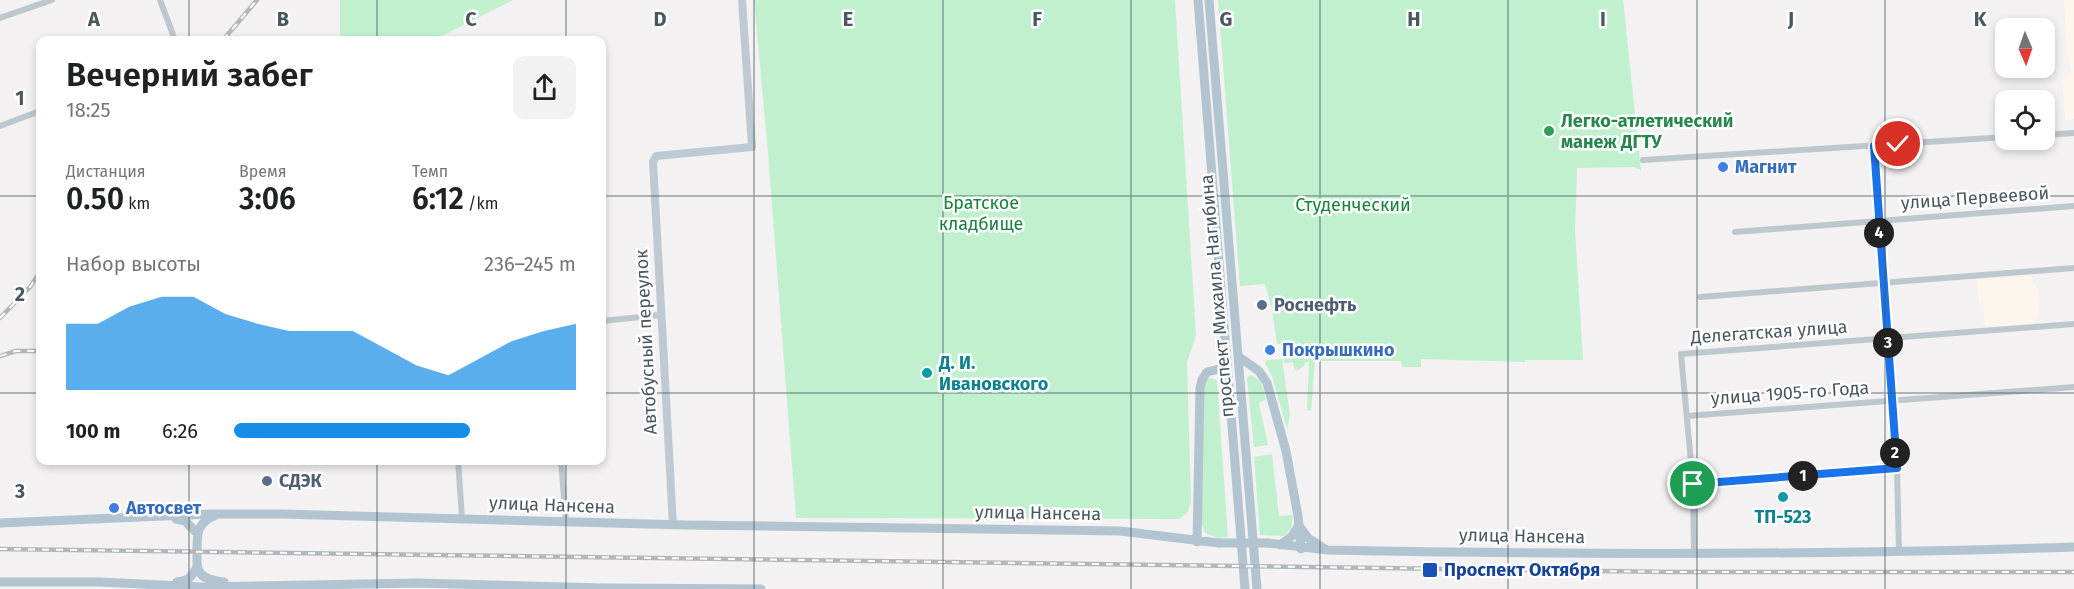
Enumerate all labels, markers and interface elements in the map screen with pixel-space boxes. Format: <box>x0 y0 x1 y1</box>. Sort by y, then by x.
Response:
text: A <box>87 7 101 31</box>
text: B <box>277 7 289 31</box>
text: C <box>465 7 477 31</box>
text: D <box>653 7 667 31</box>
text: E <box>843 7 853 31</box>
text: F <box>1032 7 1042 31</box>
text: G <box>1220 7 1232 31</box>
text: H <box>1407 7 1421 31</box>
text: I <box>1600 7 1606 31</box>
text: J <box>1787 7 1794 31</box>
text: K <box>1974 7 1987 31</box>
north arrow <box>1995 18 2055 78</box>
map controls <box>1995 18 2055 150</box>
text: Вечерний забег <box>66 55 313 95</box>
button: share <box>513 56 576 119</box>
text: 1 <box>15 86 25 110</box>
button: locate <box>1995 90 2055 150</box>
text: 18:25 <box>66 98 110 122</box>
place label: Легко-атлетический манеж ДГТУ <box>1561 110 1733 153</box>
pin <box>1872 118 1923 169</box>
marker: Легко-атлетический манеж ДГТУ <box>1542 124 1556 138</box>
icon: check <box>1881 127 1914 160</box>
place label: Магнит <box>1735 156 1797 178</box>
marker: Магнит <box>1716 160 1730 174</box>
text: Дистанция <box>66 162 146 181</box>
text: Время <box>239 162 287 181</box>
text: Темп <box>412 162 448 181</box>
street label: проспект Михаила Нагибина <box>1195 173 1239 419</box>
text: 0.50 <box>66 181 124 217</box>
text: 3:06 <box>239 181 296 217</box>
text: 6:12 <box>412 181 464 217</box>
street label: улица Первеевой <box>1900 182 2050 214</box>
park label: Братское кладбище <box>939 192 1023 235</box>
text: km <box>124 194 150 213</box>
text: /km <box>464 194 498 213</box>
park label: Студенческий <box>1295 194 1411 216</box>
pin: 4 <box>1864 218 1894 248</box>
text: 4 <box>1874 223 1884 242</box>
street label: Автобусный переулок <box>630 248 662 435</box>
text: Набор высоты <box>66 252 201 276</box>
text: 236–245 m <box>484 252 576 276</box>
text: 2 <box>15 282 25 306</box>
place label: Роснефть <box>1274 294 1357 316</box>
marker: Роснефть <box>1255 298 1269 312</box>
street label: Делегатская улица <box>1689 316 1848 349</box>
pin: 3 <box>1873 328 1903 358</box>
text: 3 <box>1884 333 1892 352</box>
place label: Покрышкино <box>1282 339 1394 361</box>
marker: Покрышкино <box>1263 343 1277 357</box>
place label: Д. И. Ивановского <box>938 352 1048 395</box>
marker: Д. И. Ивановского <box>920 366 934 380</box>
street label: улица 1905-го Года <box>1710 376 1870 410</box>
text: 100 m <box>66 419 120 443</box>
text: 6:26 <box>162 419 198 443</box>
pin: 2 <box>1880 438 1910 468</box>
text: 2 <box>1891 443 1899 462</box>
pin <box>1667 458 1718 509</box>
pin: 1 <box>1788 461 1818 491</box>
text: 1 <box>1799 466 1807 485</box>
icon: arrive <box>1676 467 1709 500</box>
place label: СДЭК <box>279 470 322 492</box>
marker: СДЭК <box>260 474 274 488</box>
text: 3 <box>14 479 25 503</box>
marker: ТП-523 <box>1776 490 1790 504</box>
street label: улица Нансена <box>489 492 615 518</box>
place label: Автосвет <box>125 497 202 519</box>
marker: Автосвет <box>107 501 121 515</box>
street label: улица Нансена <box>975 501 1101 525</box>
place label: ТП-523 <box>1755 506 1811 528</box>
street label: улица Нансена <box>1459 524 1585 548</box>
place label: Проспект Октября <box>1444 559 1600 581</box>
marker: Проспект Октября <box>1421 561 1439 579</box>

